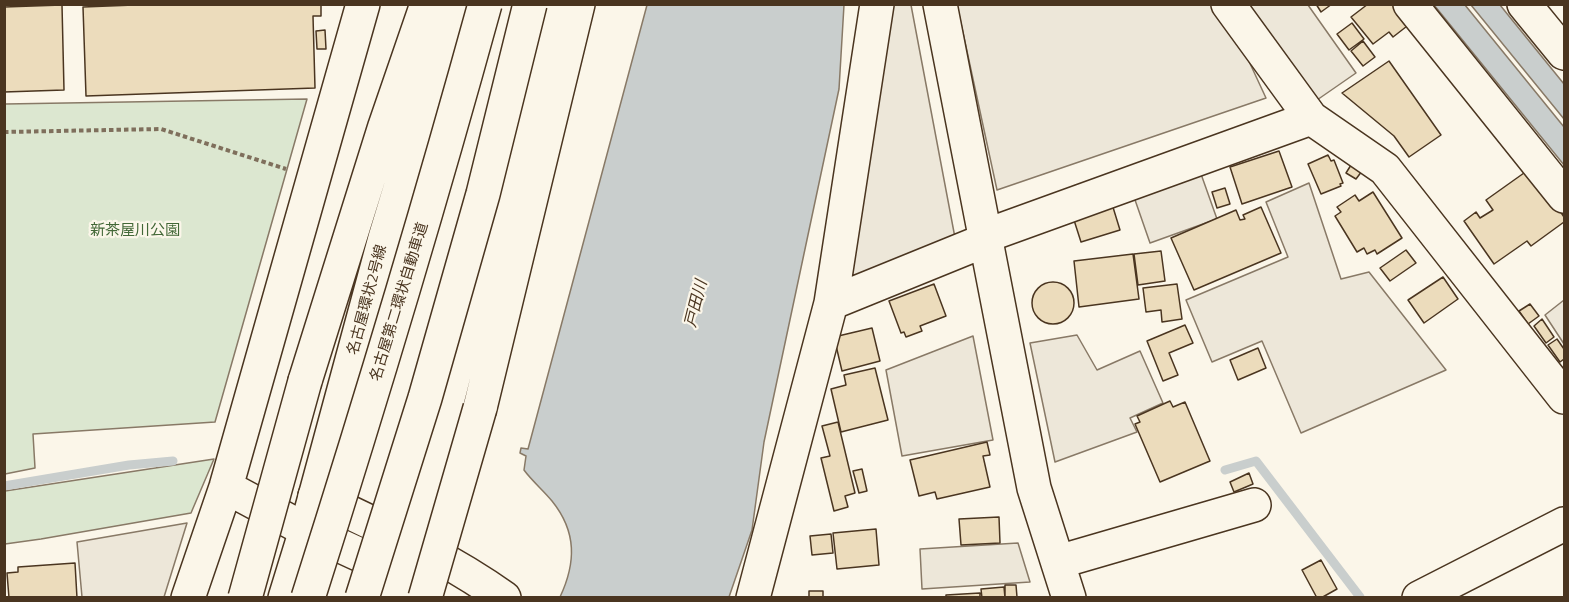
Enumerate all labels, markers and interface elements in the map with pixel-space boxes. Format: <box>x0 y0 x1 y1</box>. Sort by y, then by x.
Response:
street label: 名古屋第二環状自動車道 <box>367 220 433 384</box>
park label: 新茶屋川公園 <box>90 222 180 240</box>
street label: 名古屋環状2号線 <box>345 243 391 357</box>
water label: 戸田川 <box>682 278 712 330</box>

